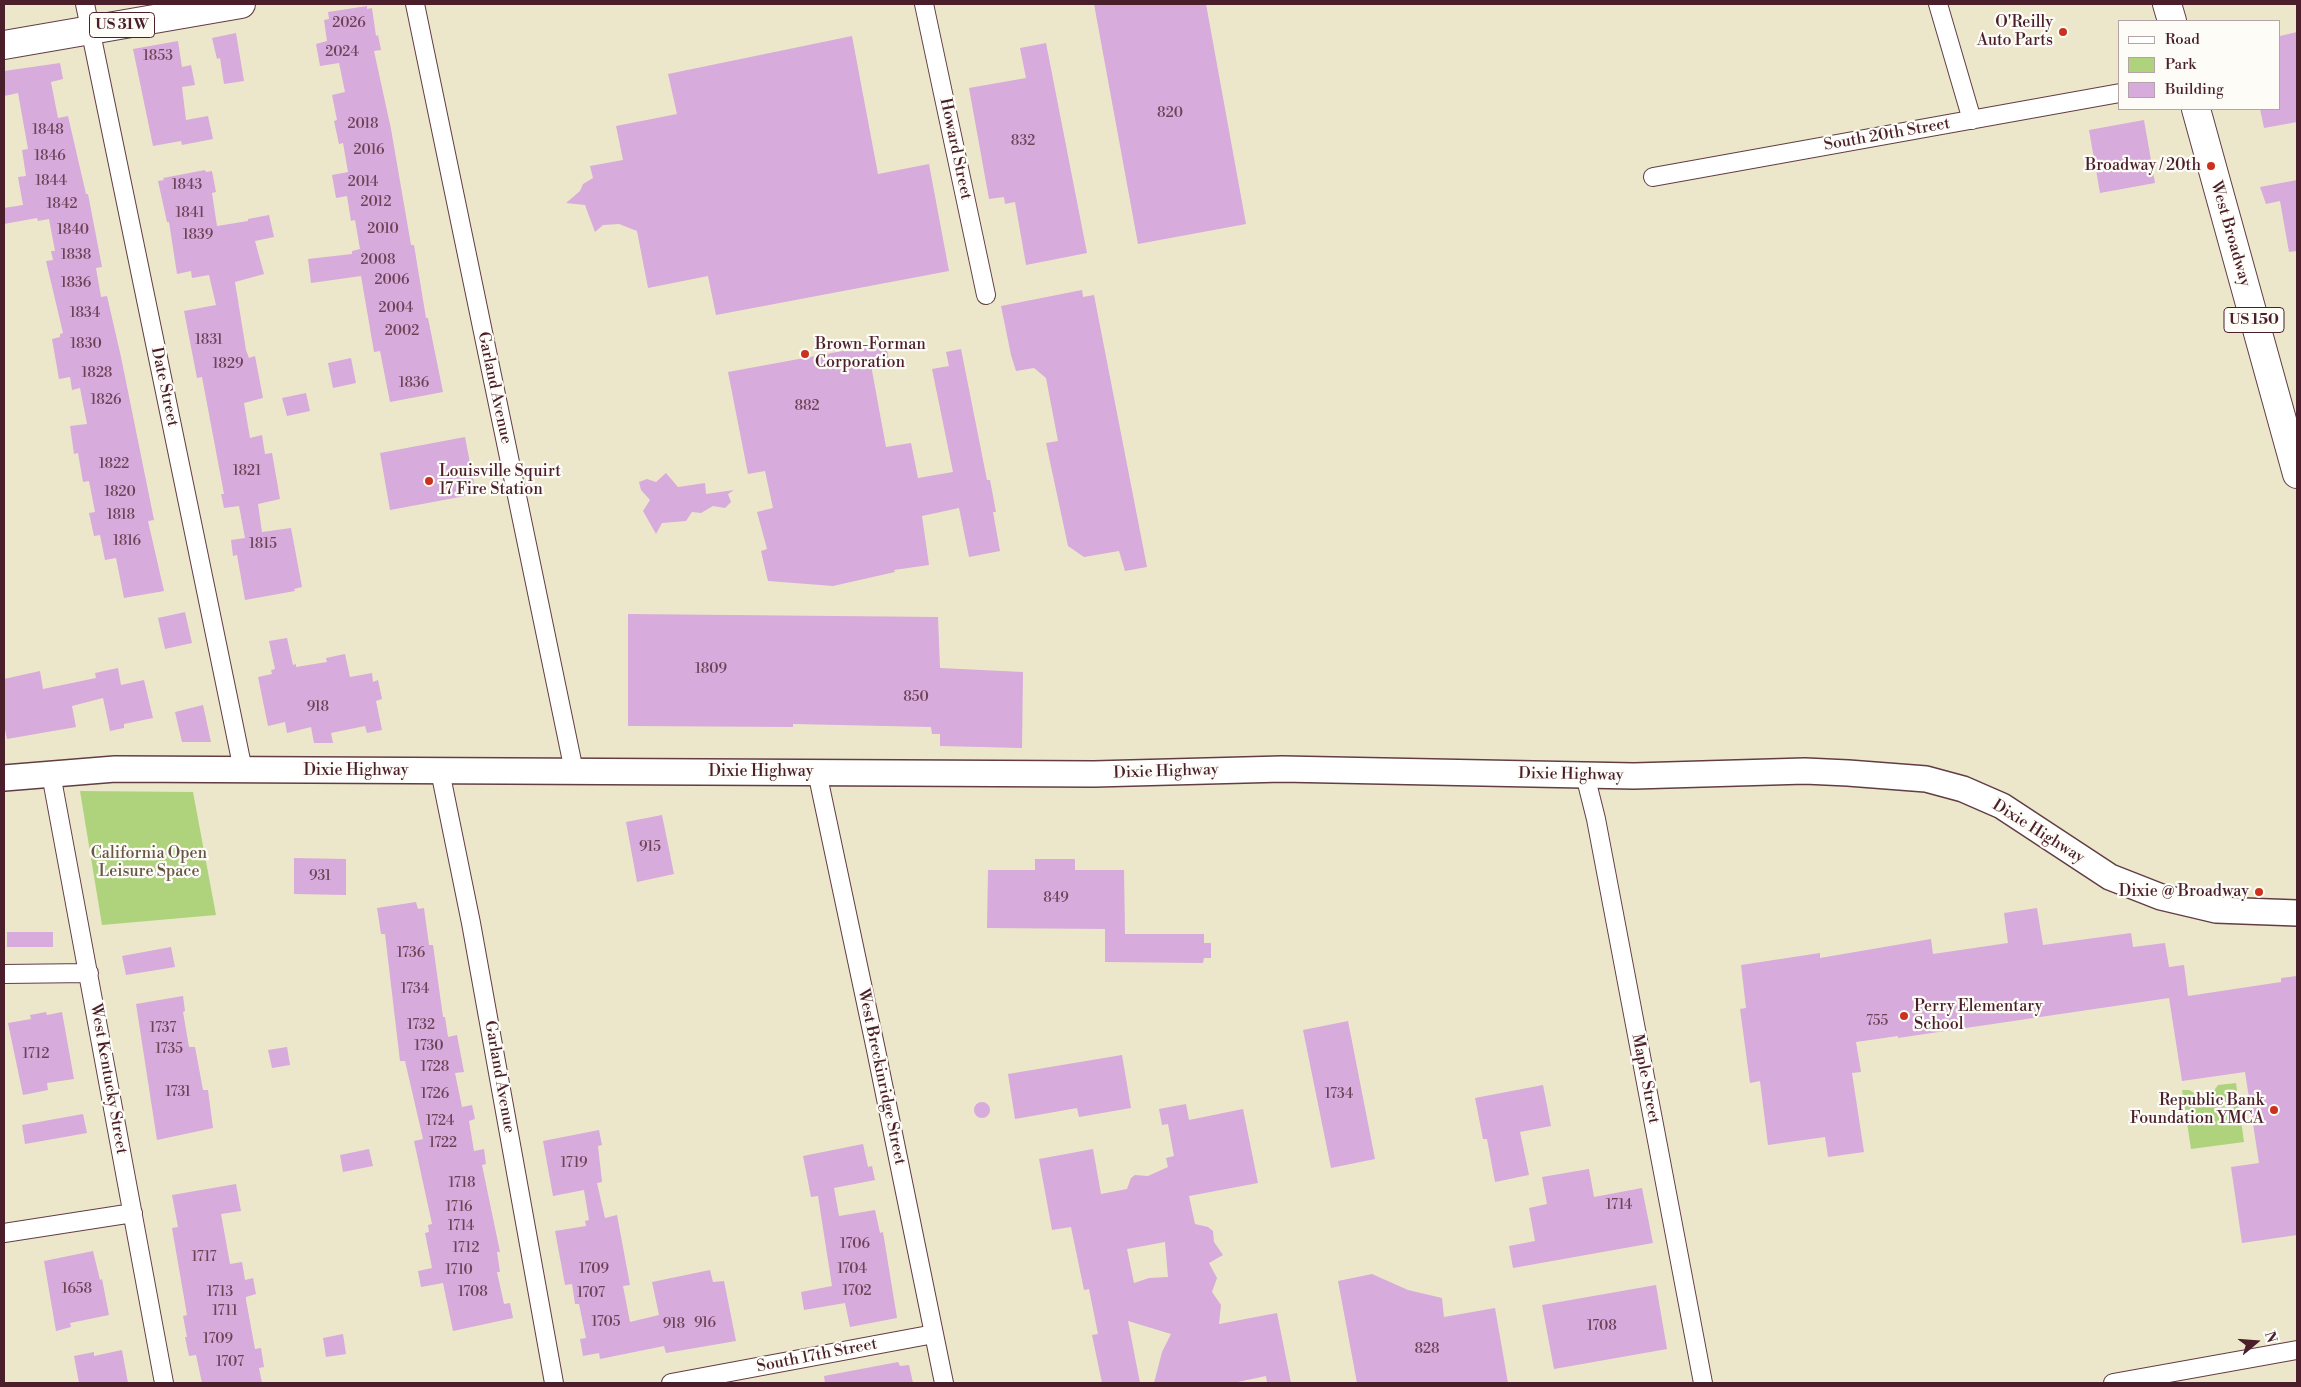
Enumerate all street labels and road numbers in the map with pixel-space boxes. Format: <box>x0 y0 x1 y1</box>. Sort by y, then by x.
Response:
road number: US 31W <box>90 12 154 38</box>
street label: Howard Street <box>935 96 975 202</box>
street label: South 20th Street <box>1822 114 1952 156</box>
street label: West Broadway <box>2206 179 2254 289</box>
road number: US 150 <box>2224 308 2284 332</box>
street label: Garland Avenue <box>473 330 515 446</box>
street label: Date Street <box>146 345 182 429</box>
street label: Dixie Highway <box>303 761 409 781</box>
street label: Dixie Highway <box>1113 761 1219 783</box>
street label: Dixie Highway <box>708 762 814 782</box>
street label: Dixie Highway <box>1518 764 1624 786</box>
street label: Dixie Highway <box>1988 796 2088 868</box>
street label: West Breckinridge Street <box>853 987 909 1167</box>
street label: West Kentucky Street <box>85 1002 131 1156</box>
street label: Garland Avenue <box>480 1019 518 1135</box>
street label: Maple Street <box>1627 1032 1663 1126</box>
street label: South 17th Street <box>755 1335 879 1377</box>

